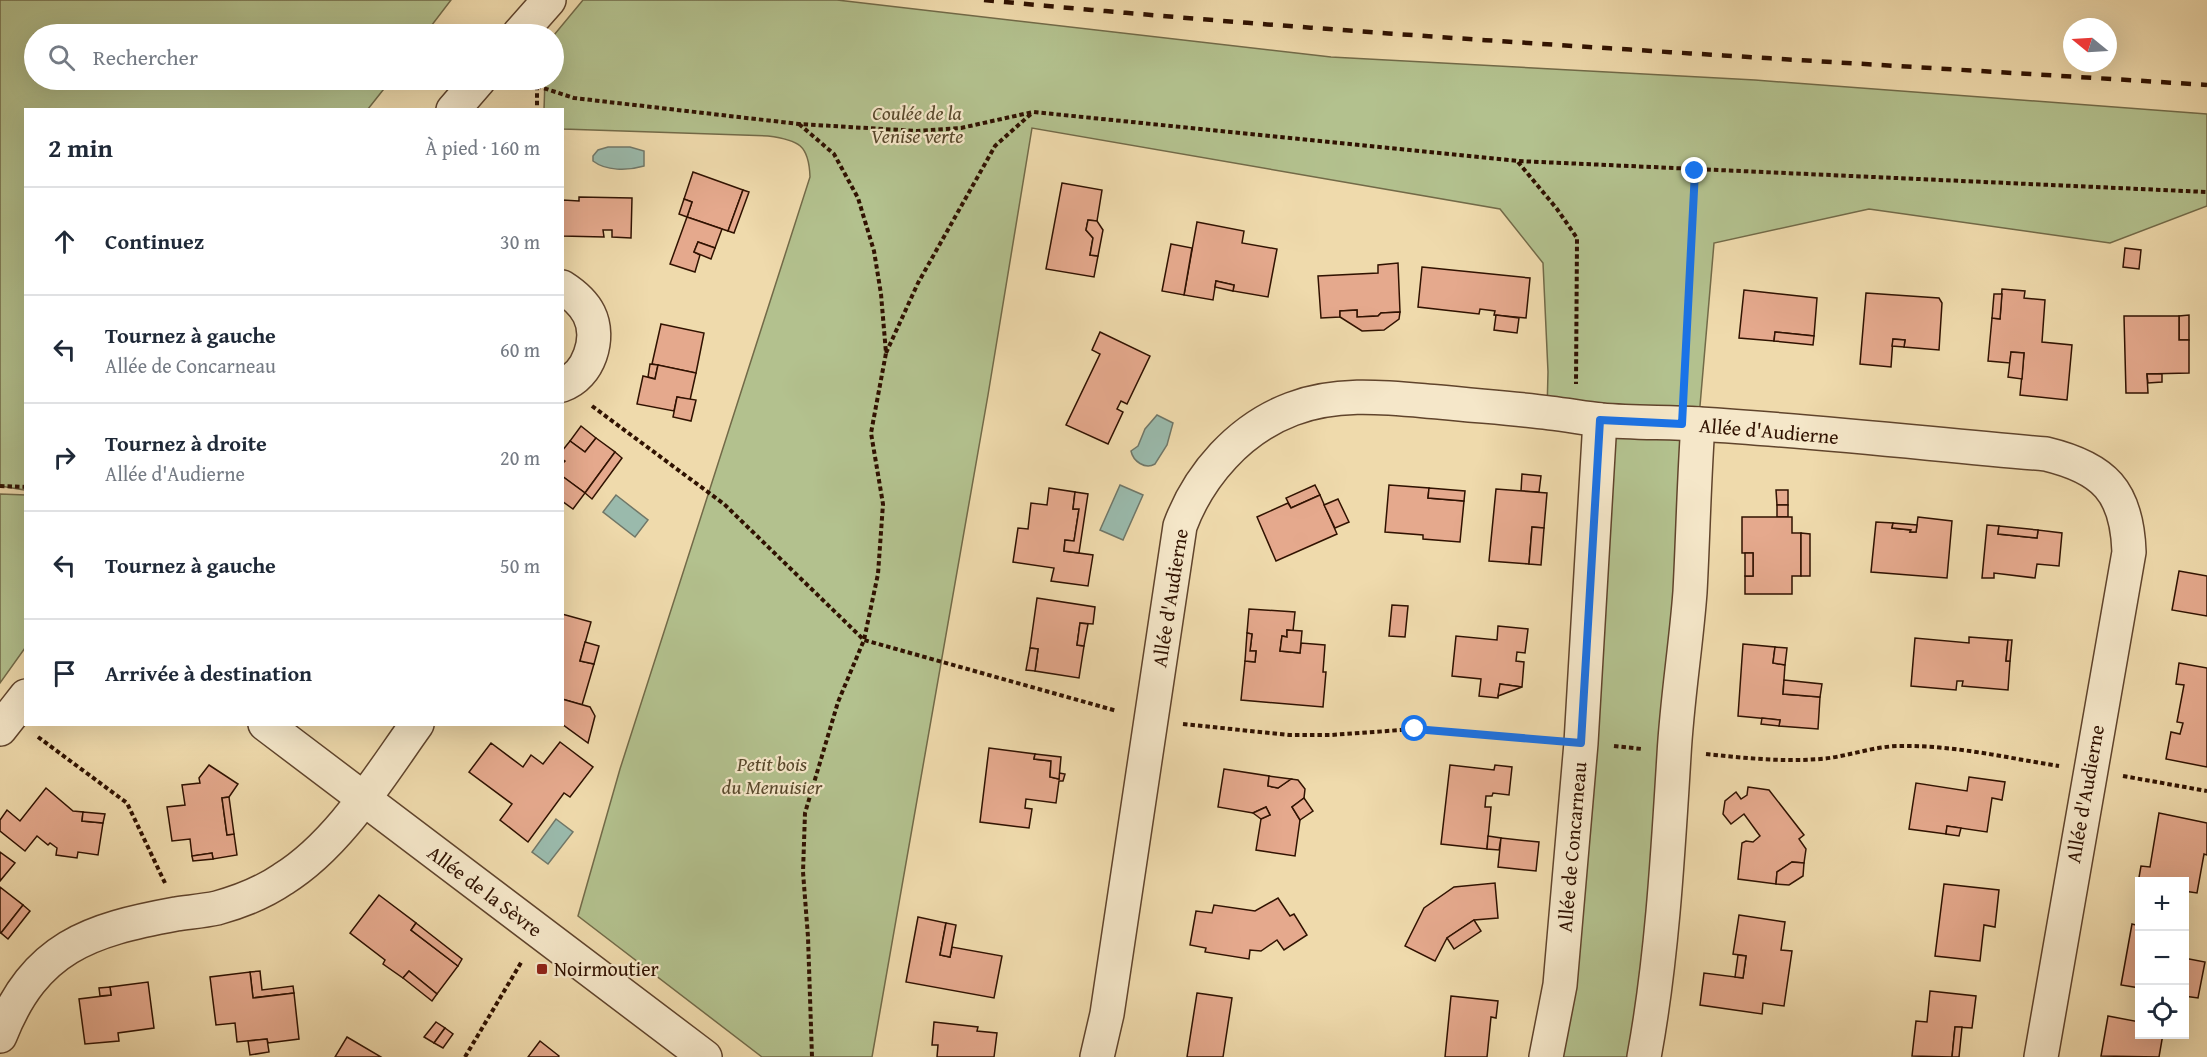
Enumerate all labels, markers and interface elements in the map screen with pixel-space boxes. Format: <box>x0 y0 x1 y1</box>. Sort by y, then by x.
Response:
north arrow <box>2063 18 2117 72</box>
search box <box>24 24 564 90</box>
icon: search <box>45 41 78 74</box>
text: Rechercher <box>93 41 198 73</box>
park label: Coulée de la Venise verte <box>871 98 963 150</box>
text: 2 min <box>48 128 113 167</box>
text: À pied · 160 m <box>425 133 540 162</box>
route end <box>1681 157 1707 183</box>
icon: ahead <box>48 225 81 258</box>
text: Continuez <box>105 225 204 257</box>
text: 30 m <box>500 227 540 256</box>
text: Tournez à gauche <box>105 319 276 351</box>
icon: left <box>48 333 81 366</box>
text: 60 m <box>500 335 540 364</box>
text: Allée de Concarneau <box>105 351 276 380</box>
street label: Allée d'Audierne <box>1698 410 1840 451</box>
text: Tournez à droite <box>105 427 267 459</box>
icon: right <box>48 441 81 474</box>
text: 20 m <box>500 443 540 472</box>
text: Allée d'Audierne <box>105 459 245 488</box>
street label: Allée d'Audierne <box>1144 527 1195 669</box>
icon: left <box>48 549 81 582</box>
text: Tournez à gauche <box>105 549 276 581</box>
text: 50 m <box>500 551 540 580</box>
icon: arrive <box>48 657 81 690</box>
text: Arrivée à destination <box>105 657 312 689</box>
route start <box>1401 715 1427 741</box>
street label: Allée d'Audierne <box>2058 723 2111 865</box>
park label: Petit bois du Menuisier <box>722 749 823 801</box>
street label: Allée de Concarneau <box>1550 760 1593 933</box>
street label: Allée de la Sèvre <box>422 838 549 943</box>
map controls <box>2135 877 2189 1039</box>
button: + <box>2135 877 2189 931</box>
button: − <box>2135 931 2189 985</box>
place label: Noirmoutier <box>554 954 659 983</box>
marker: Noirmoutier <box>535 962 549 976</box>
button: locate <box>2135 985 2189 1039</box>

